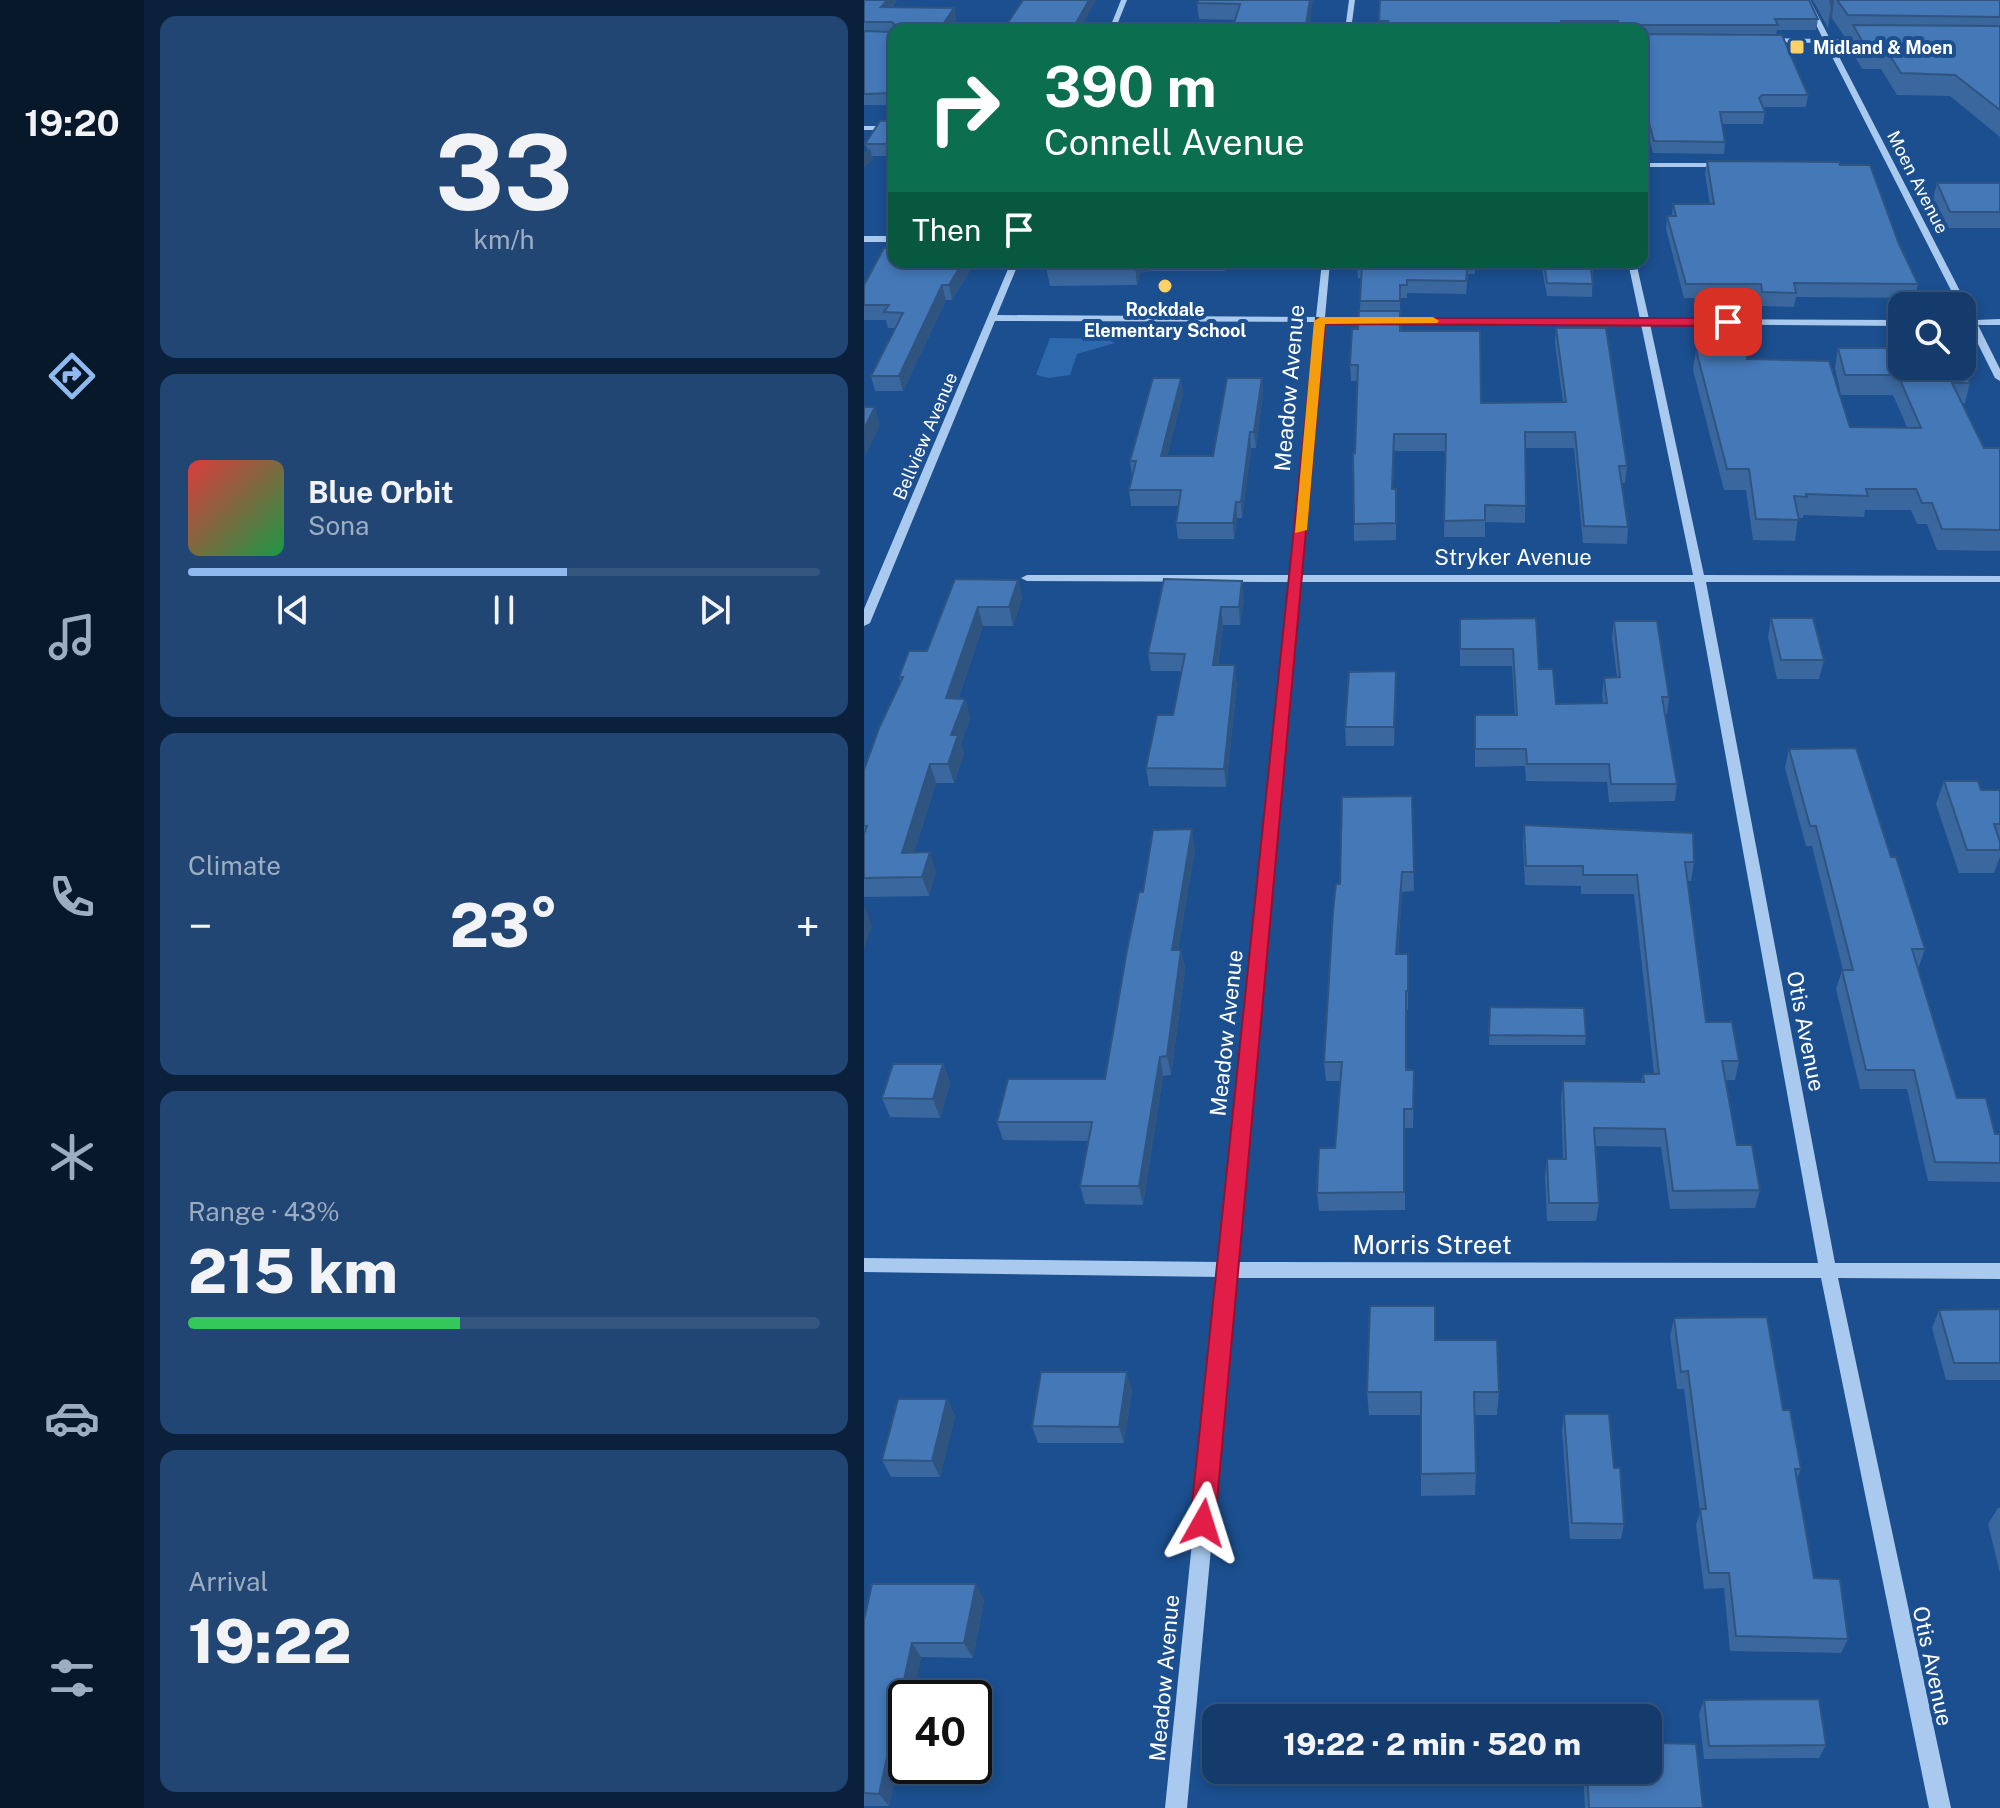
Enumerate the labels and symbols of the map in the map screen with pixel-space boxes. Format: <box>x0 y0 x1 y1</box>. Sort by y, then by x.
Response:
place label: Midland & Moen <box>1813 37 1953 58</box>
marker: Midland & Moen <box>1788 38 1806 56</box>
street label: Moen Avenue <box>1883 127 1953 237</box>
marker: Rockdale Elementary School <box>1156 277 1174 295</box>
pin <box>1694 288 1762 356</box>
place label: Rockdale Elementary School <box>1084 299 1246 341</box>
street label: Meadow Avenue <box>1269 304 1309 472</box>
street label: Bellview Avenue <box>889 369 961 503</box>
street label: Stryker Avenue <box>1434 544 1592 570</box>
street label: Meadow Avenue <box>1204 948 1248 1118</box>
street label: Otis Avenue <box>1782 969 1830 1093</box>
street label: Morris Street <box>1352 1229 1512 1260</box>
position arrow <box>1161 1481 1245 1565</box>
street label: Meadow Avenue <box>1144 1594 1184 1762</box>
street label: Otis Avenue <box>1908 1604 1958 1728</box>
speed limit sign: 40 <box>888 1680 992 1784</box>

